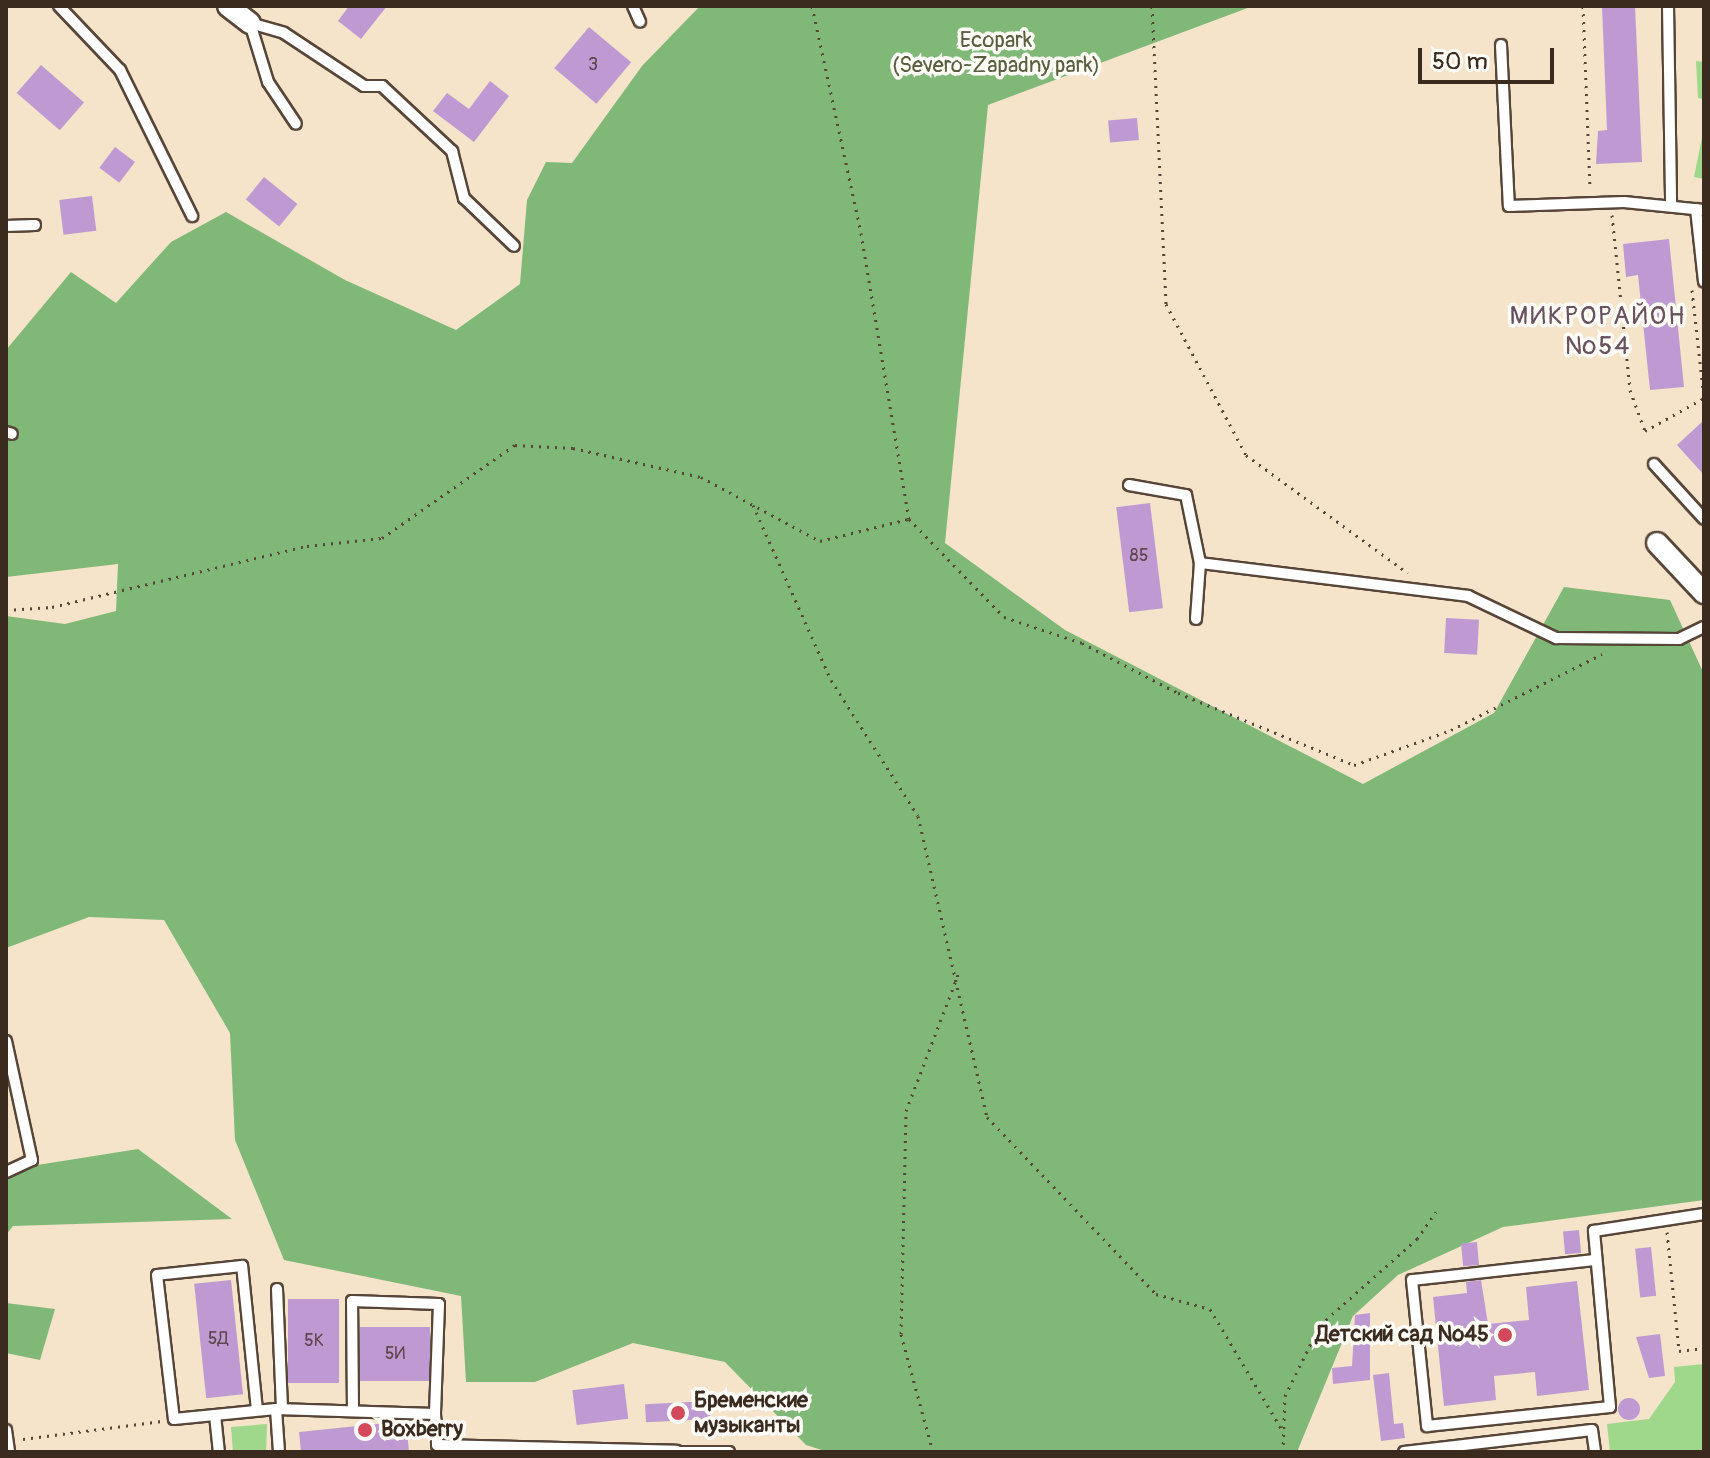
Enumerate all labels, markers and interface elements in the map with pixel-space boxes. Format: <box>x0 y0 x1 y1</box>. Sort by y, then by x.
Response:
park label: Ecopark (Severo-Zapadny park) <box>892 27 1100 78</box>
scale bar <box>1422 32 1558 82</box>
text: 50 m <box>1432 47 1488 76</box>
house number: 3 <box>588 54 598 76</box>
district label: МИКРОРАЙОН №54 <box>1509 301 1687 362</box>
house number: 85 <box>1130 545 1148 567</box>
place label: Детский сад №45 <box>1316 1322 1489 1348</box>
marker: Детский сад №45 <box>1496 1326 1514 1344</box>
house number: 5Д <box>208 1328 228 1350</box>
house number: 5К <box>304 1330 324 1352</box>
house number: 5И <box>385 1343 405 1365</box>
place label: Бременские музыканты <box>694 1387 808 1438</box>
marker: Бременские музыканты <box>669 1404 687 1422</box>
place label: Boxberry <box>381 1417 463 1443</box>
marker: Boxberry <box>356 1421 374 1439</box>

